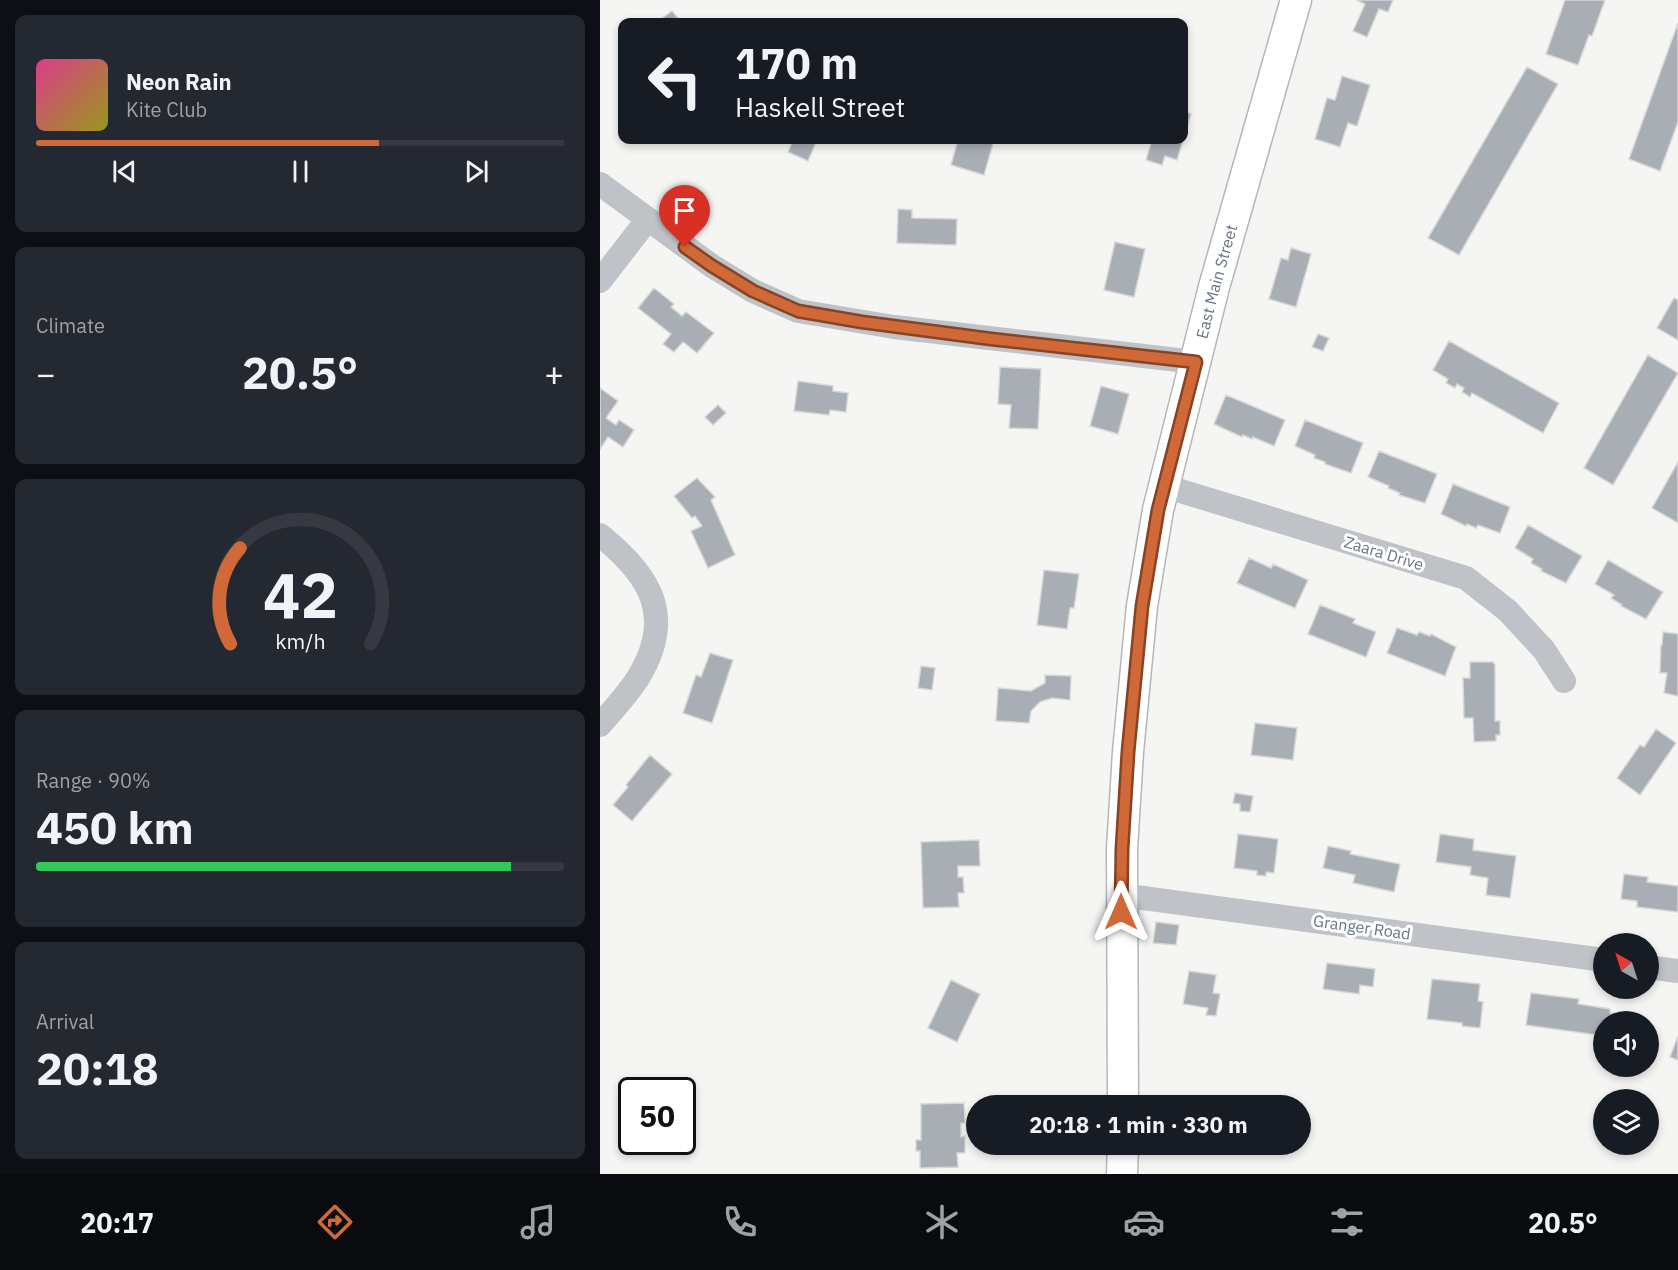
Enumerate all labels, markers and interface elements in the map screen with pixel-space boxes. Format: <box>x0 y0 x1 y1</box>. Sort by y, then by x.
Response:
text: 170 m <box>735 36 858 91</box>
icon: left <box>636 42 714 120</box>
text: Neon Rain <box>126 67 232 96</box>
text: Haskell Street <box>735 89 905 124</box>
text: Kite Club <box>126 96 207 123</box>
icon: previous <box>108 155 141 188</box>
icon: pause <box>284 155 317 188</box>
icon: next <box>460 155 493 188</box>
pin <box>659 185 710 247</box>
icon: arrive <box>668 194 701 227</box>
street label: East Main Street <box>1191 222 1241 341</box>
text: Climate <box>36 312 105 339</box>
text: 20.5° <box>242 343 358 401</box>
text: − <box>36 352 56 395</box>
text: + <box>544 352 564 395</box>
street label: Zaara Drive <box>1342 532 1426 575</box>
text: 42 <box>263 554 337 635</box>
text: km/h <box>275 627 325 655</box>
text: Range · 90% <box>36 767 151 794</box>
text: 450 km <box>36 798 194 856</box>
position arrow <box>1089 880 1153 944</box>
street label: Granger Road <box>1312 910 1412 944</box>
north arrow <box>1593 933 1659 999</box>
map controls <box>1593 933 1659 1155</box>
text: Arrival <box>36 1008 94 1035</box>
button: sound <box>1593 1011 1659 1077</box>
text: 20:18 <box>36 1039 159 1097</box>
speed limit sign: 50 <box>618 1077 696 1155</box>
button: layers <box>1593 1089 1659 1155</box>
text: 20:18 · 1 min · 330 m <box>1029 1110 1248 1139</box>
icon: directions <box>314 1201 356 1243</box>
icon: music <box>517 1201 559 1243</box>
icon: phone <box>719 1201 761 1243</box>
icon: climate <box>921 1201 963 1243</box>
icon: car <box>1123 1201 1165 1243</box>
icon: filters <box>1326 1201 1368 1243</box>
text: 20:17 <box>80 1205 154 1240</box>
text: 20.5° <box>1528 1205 1598 1240</box>

